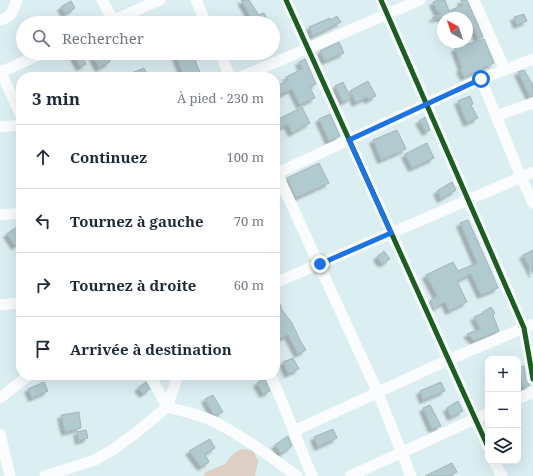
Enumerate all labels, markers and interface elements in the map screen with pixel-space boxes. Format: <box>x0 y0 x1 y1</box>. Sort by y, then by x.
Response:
north arrow <box>437 12 473 48</box>
search box <box>16 16 280 60</box>
icon: search <box>30 27 52 49</box>
text: Rechercher <box>62 28 144 48</box>
route start <box>472 70 490 88</box>
text: 3 min <box>32 87 80 110</box>
text: À pied · 230 m <box>177 89 264 107</box>
icon: ahead <box>32 146 54 168</box>
text: Continuez <box>70 147 147 167</box>
text: 100 m <box>227 148 264 166</box>
icon: left <box>32 210 54 232</box>
text: Tournez à gauche <box>70 211 204 231</box>
text: 70 m <box>234 212 264 230</box>
route end <box>311 255 329 273</box>
icon: right <box>32 274 54 296</box>
text: Tournez à droite <box>70 275 196 295</box>
text: 60 m <box>234 276 264 294</box>
icon: arrive <box>32 338 54 360</box>
text: Arrivée à destination <box>70 339 232 359</box>
map controls <box>485 356 521 464</box>
button: + <box>485 356 521 392</box>
button: − <box>485 392 521 428</box>
button: layers <box>485 428 521 464</box>

